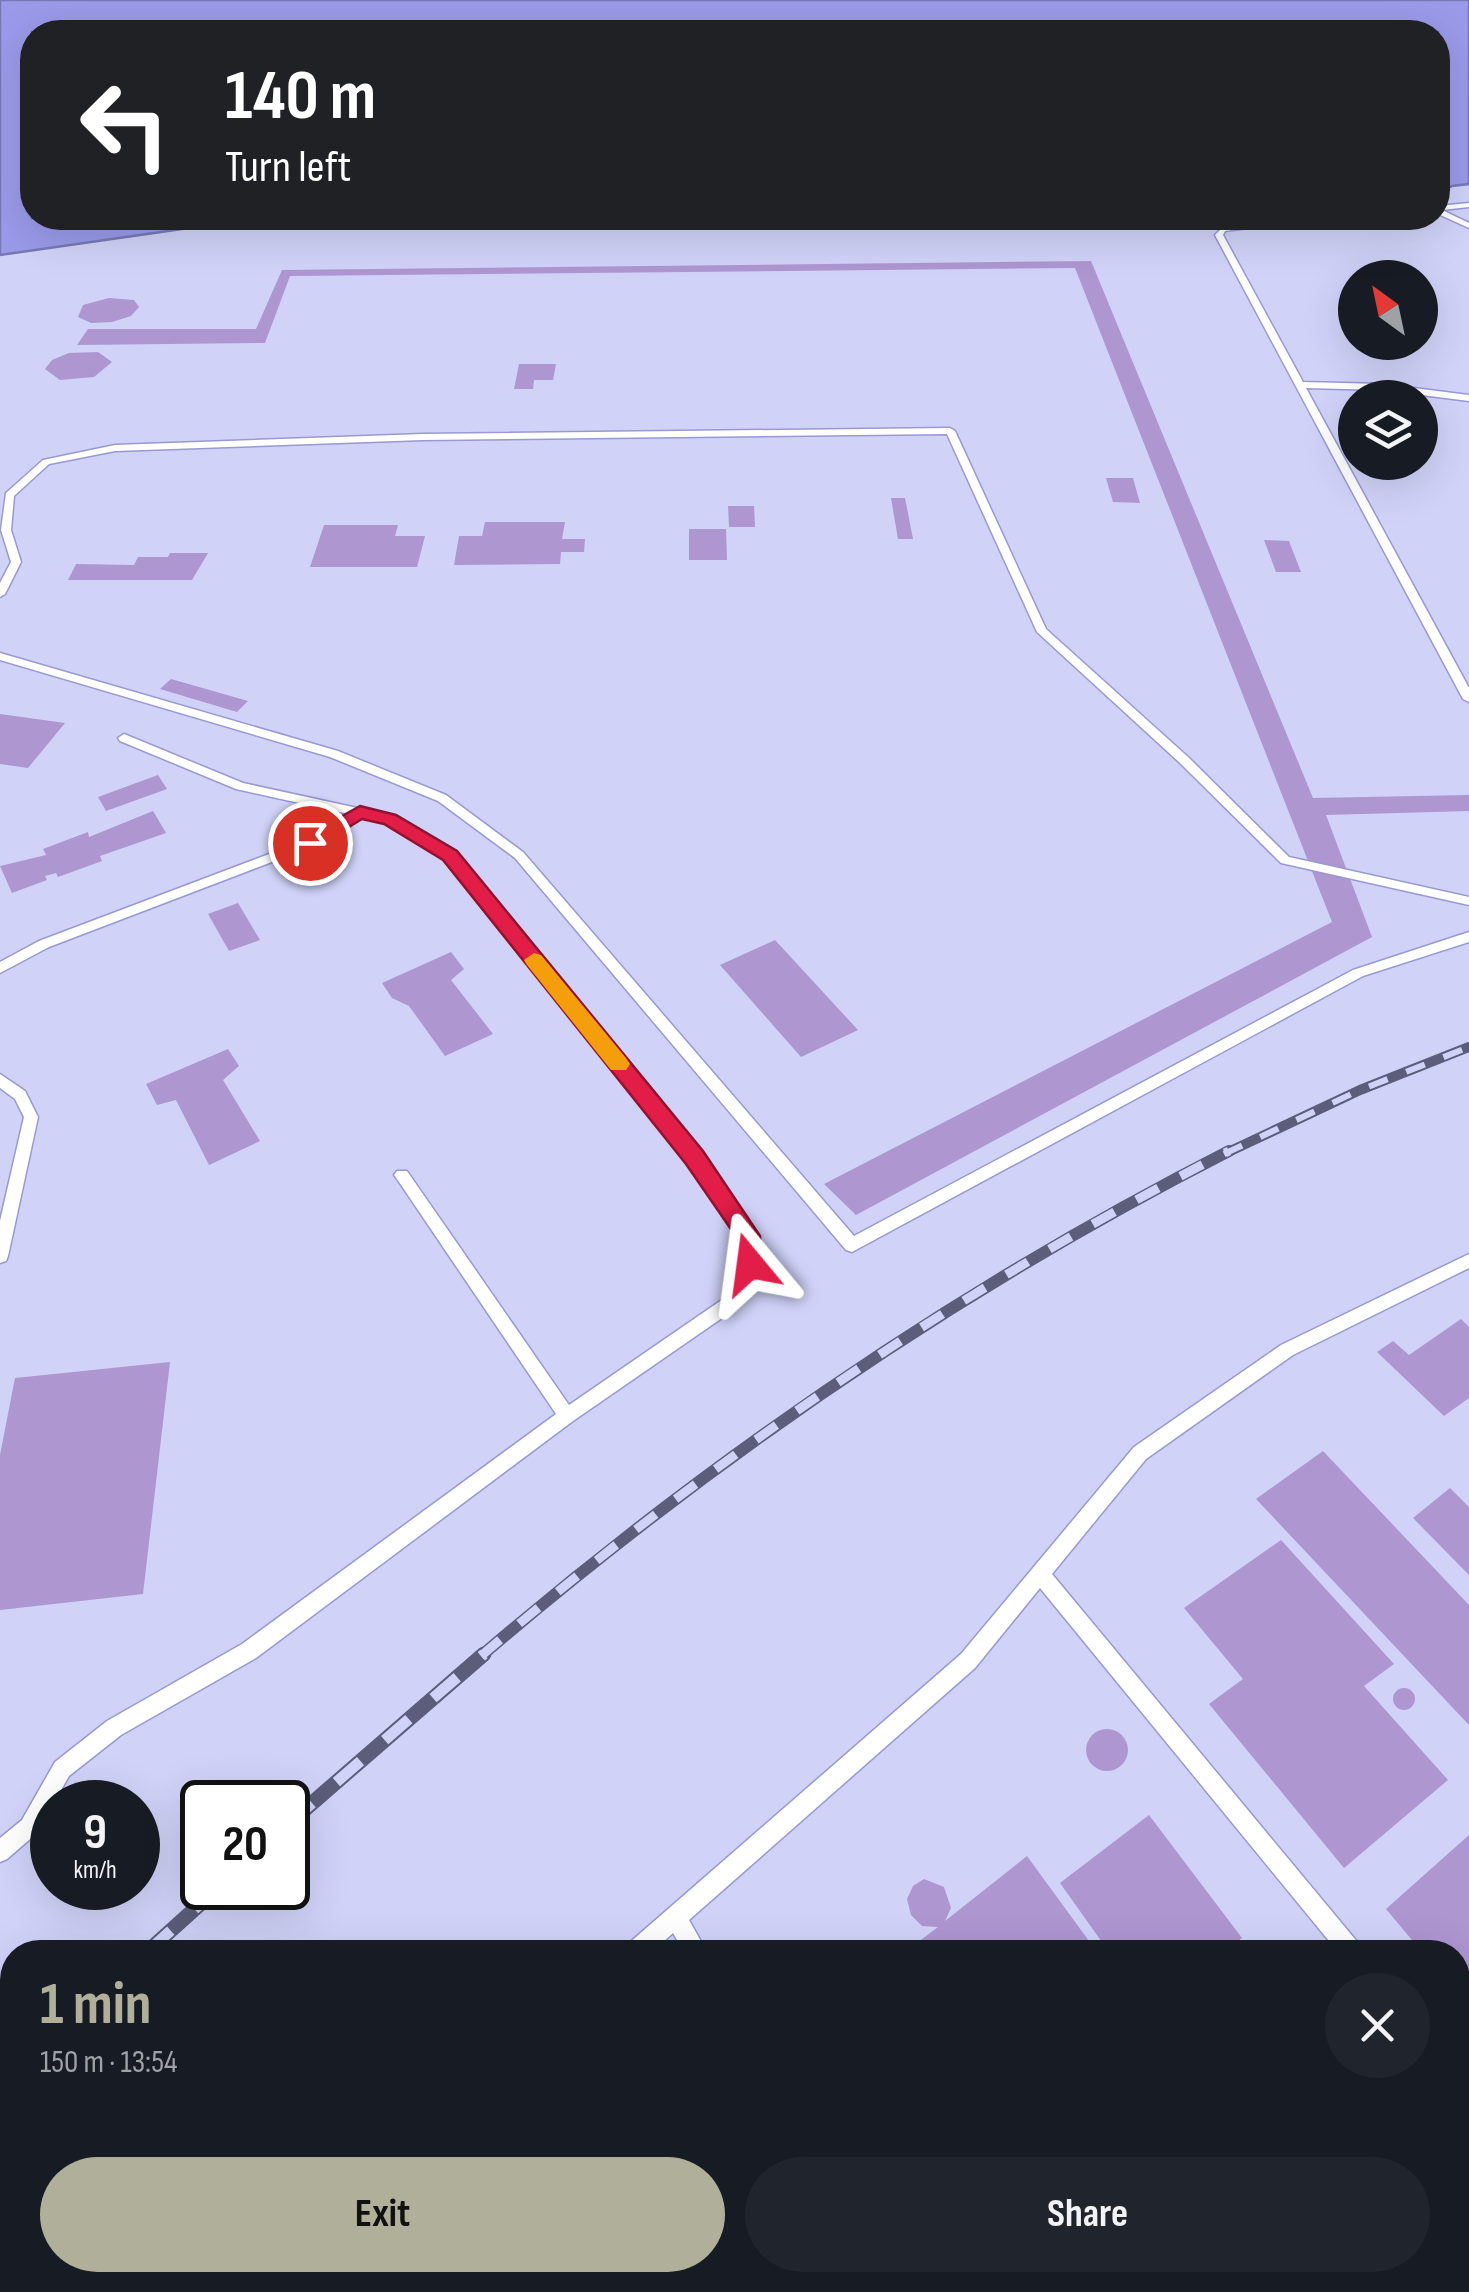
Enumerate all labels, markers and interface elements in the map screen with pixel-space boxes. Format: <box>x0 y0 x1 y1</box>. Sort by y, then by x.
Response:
text: 140 m <box>225 55 376 139</box>
icon: left <box>60 60 190 190</box>
text: Turn left <box>225 140 351 195</box>
north arrow <box>1338 260 1438 360</box>
map controls <box>1338 260 1438 480</box>
button: layers <box>1338 380 1438 480</box>
pin <box>268 801 353 886</box>
icon: arrive <box>283 816 338 871</box>
position arrow <box>698 1212 802 1316</box>
speed limit sign: 20 <box>180 1780 310 1910</box>
text: 9 <box>83 1803 107 1863</box>
text: km/h <box>73 1855 117 1886</box>
text: 1 min <box>40 1969 152 2041</box>
button: close <box>1325 1973 1430 2078</box>
text: 150 m · 13:54 <box>40 2043 177 2082</box>
button: Exit <box>40 2157 725 2272</box>
button: Share <box>745 2157 1430 2272</box>

